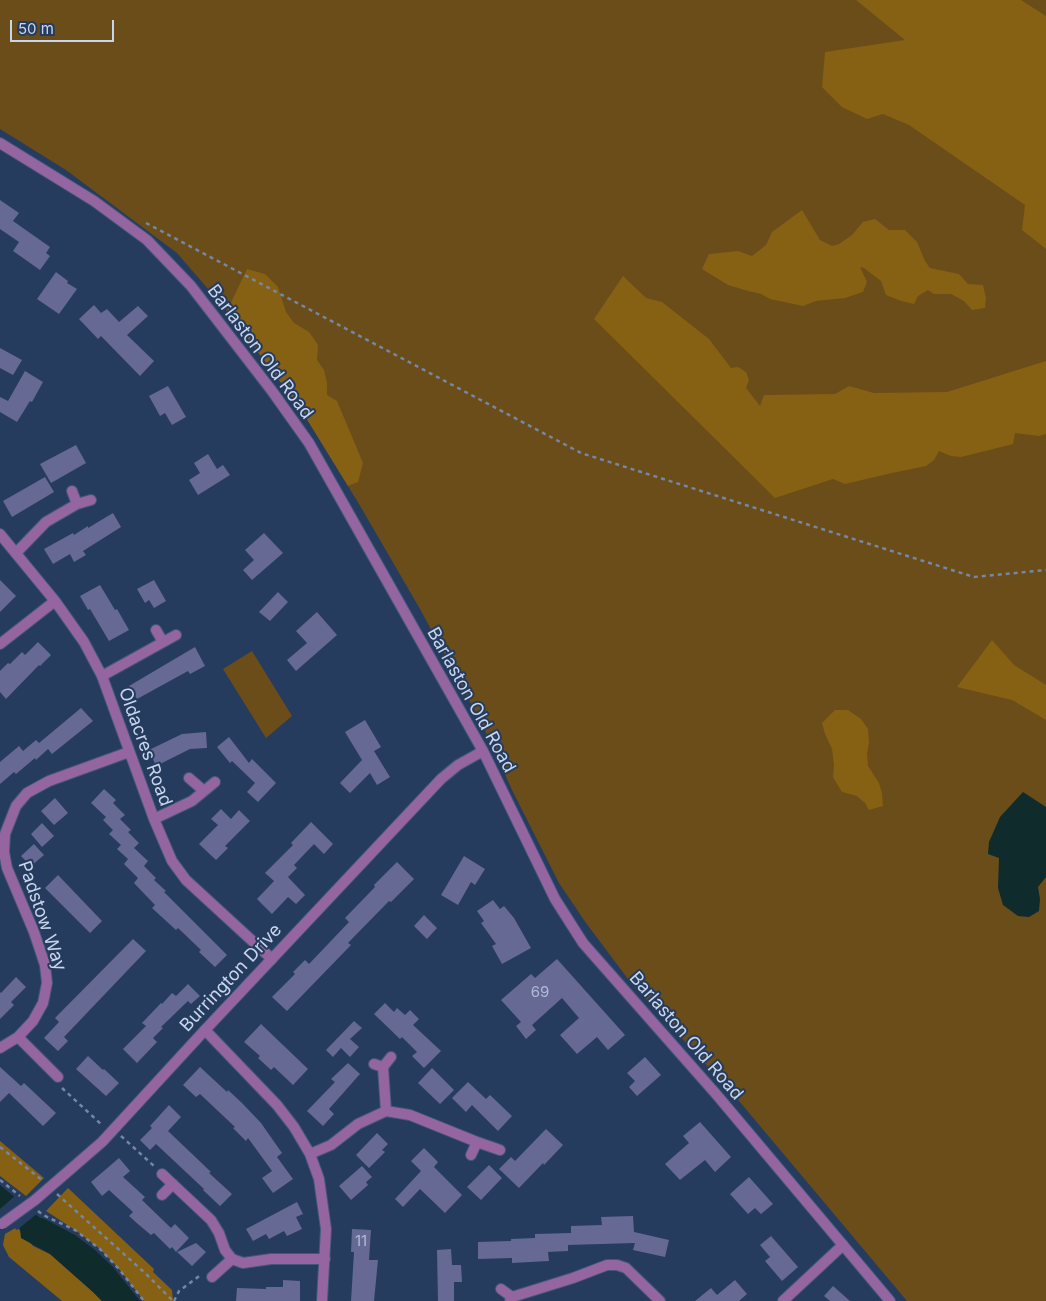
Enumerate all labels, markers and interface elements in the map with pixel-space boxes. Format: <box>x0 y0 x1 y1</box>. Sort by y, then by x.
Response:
scale bar <box>12 10 116 42</box>
text: 50 m <box>18 19 54 38</box>
street label: Barlaston Old Road <box>202 281 318 423</box>
street label: Barlaston Old Road <box>422 624 520 776</box>
street label: Oldacres Road <box>114 685 176 809</box>
street label: Padstow Way <box>13 858 71 974</box>
street label: Burrington Drive <box>176 920 286 1036</box>
street label: Barlaston Old Road <box>624 968 748 1104</box>
house number: 69 <box>531 983 549 1001</box>
house number: 11 <box>355 1232 367 1250</box>

